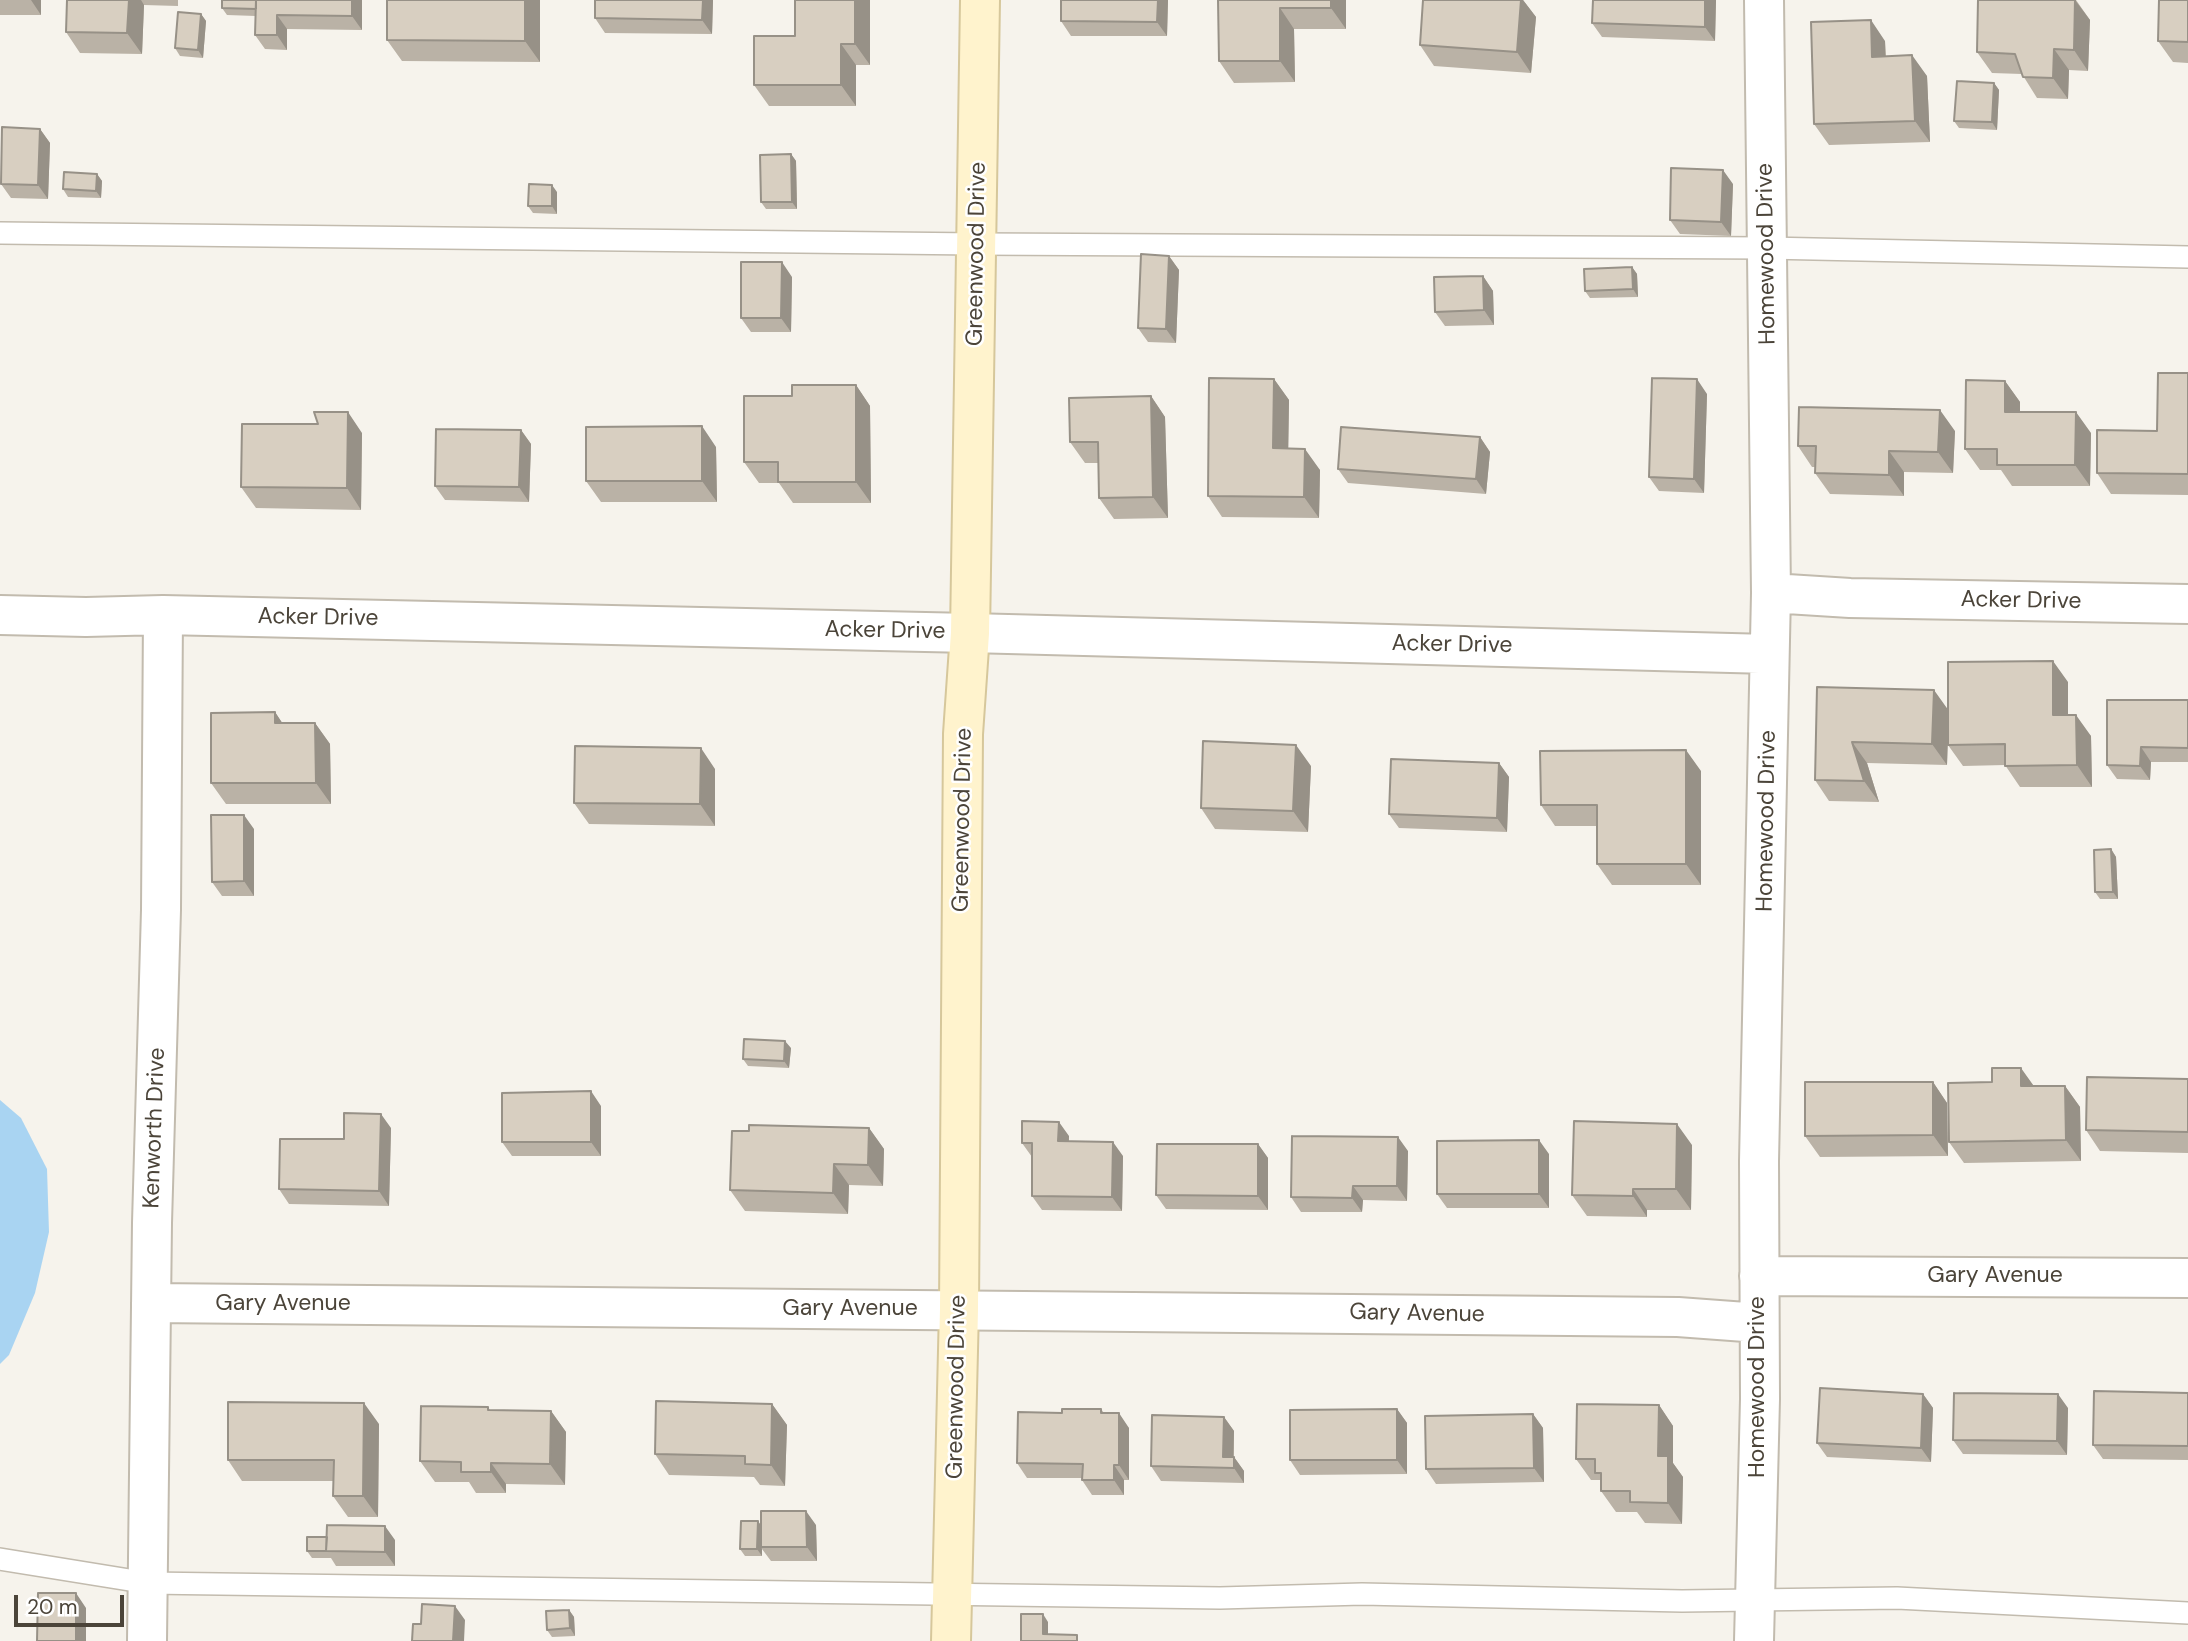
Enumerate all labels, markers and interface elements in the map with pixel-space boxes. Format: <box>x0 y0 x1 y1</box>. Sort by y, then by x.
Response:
street label: Greenwood Drive <box>962 162 992 346</box>
street label: Homewood Drive <box>1752 163 1782 345</box>
street label: Acker Drive <box>1960 586 2082 616</box>
street label: Acker Drive <box>257 603 379 633</box>
street label: Acker Drive <box>824 616 946 646</box>
street label: Acker Drive <box>1391 630 1513 660</box>
street label: Greenwood Drive <box>948 728 978 912</box>
street label: Homewood Drive <box>1752 730 1782 912</box>
street label: Kenworth Drive <box>138 1047 172 1209</box>
street label: Gary Avenue <box>1927 1262 2063 1290</box>
street label: Gary Avenue <box>215 1290 351 1318</box>
street label: Gary Avenue <box>782 1295 918 1323</box>
street label: Greenwood Drive <box>942 1295 972 1479</box>
street label: Homewood Drive <box>1744 1296 1772 1478</box>
street label: Gary Avenue <box>1349 1299 1485 1329</box>
scale bar <box>18 1582 128 1626</box>
text: 20 m <box>27 1593 78 1621</box>

